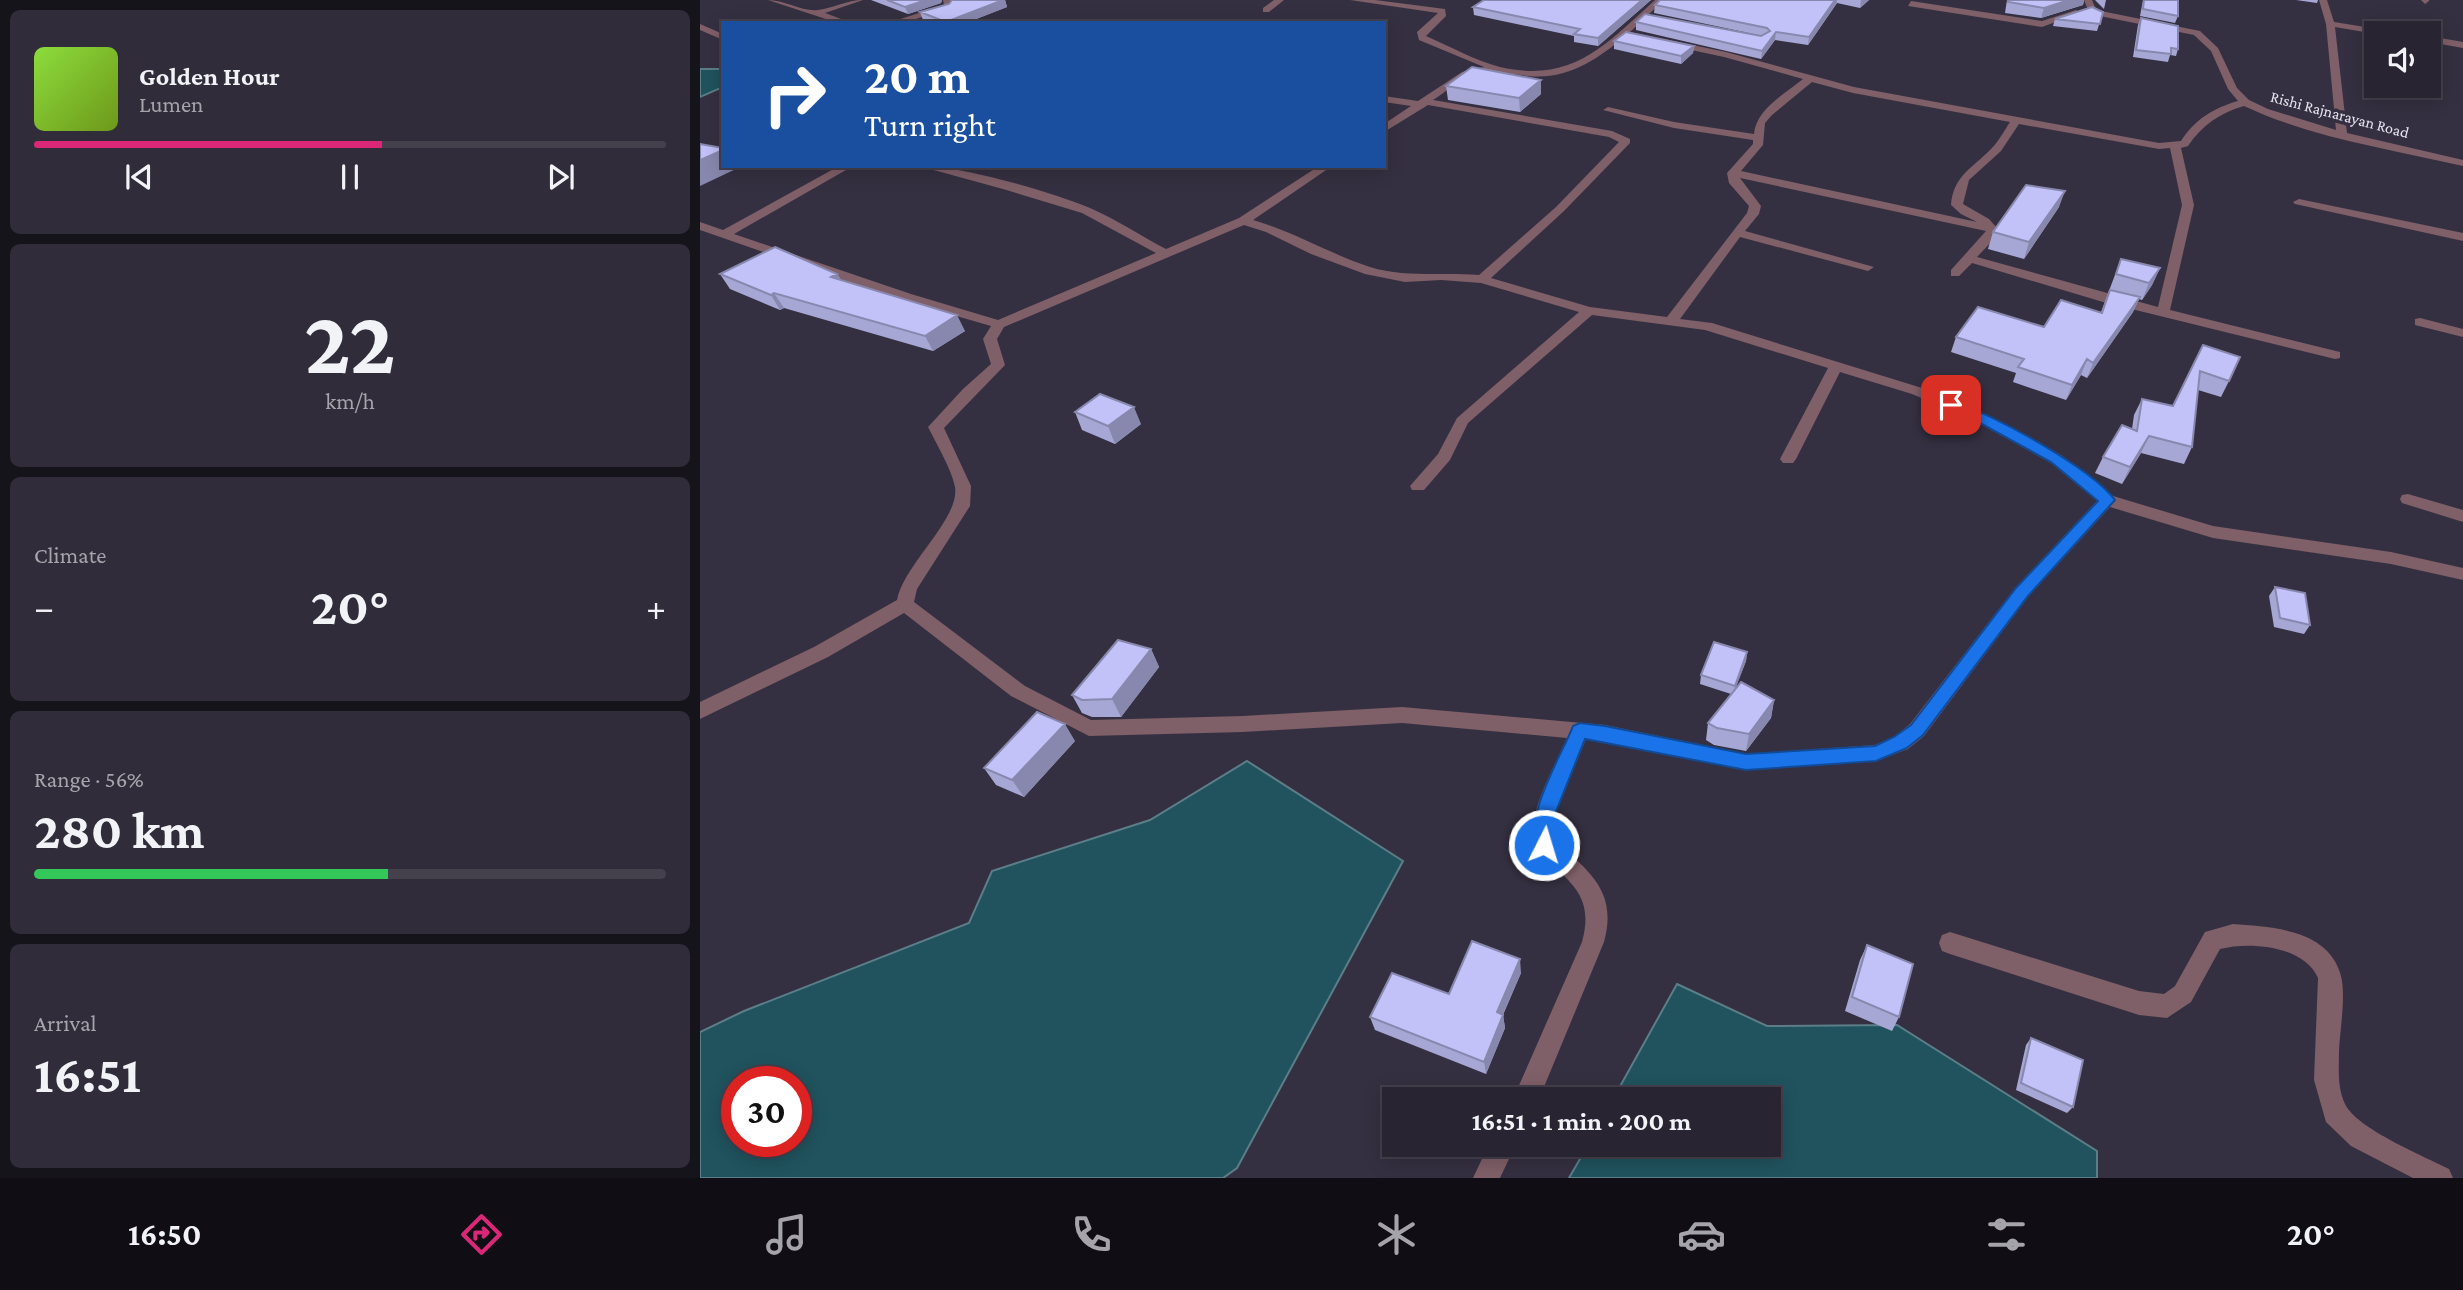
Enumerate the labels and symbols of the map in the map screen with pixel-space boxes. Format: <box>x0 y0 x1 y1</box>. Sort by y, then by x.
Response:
street label: Rishi Rajnarayan Road <box>2269 88 2411 142</box>
pin <box>1921 375 1981 435</box>
position arrow <box>1507 808 1581 882</box>
speed limit sign: 30 <box>721 1066 812 1157</box>

